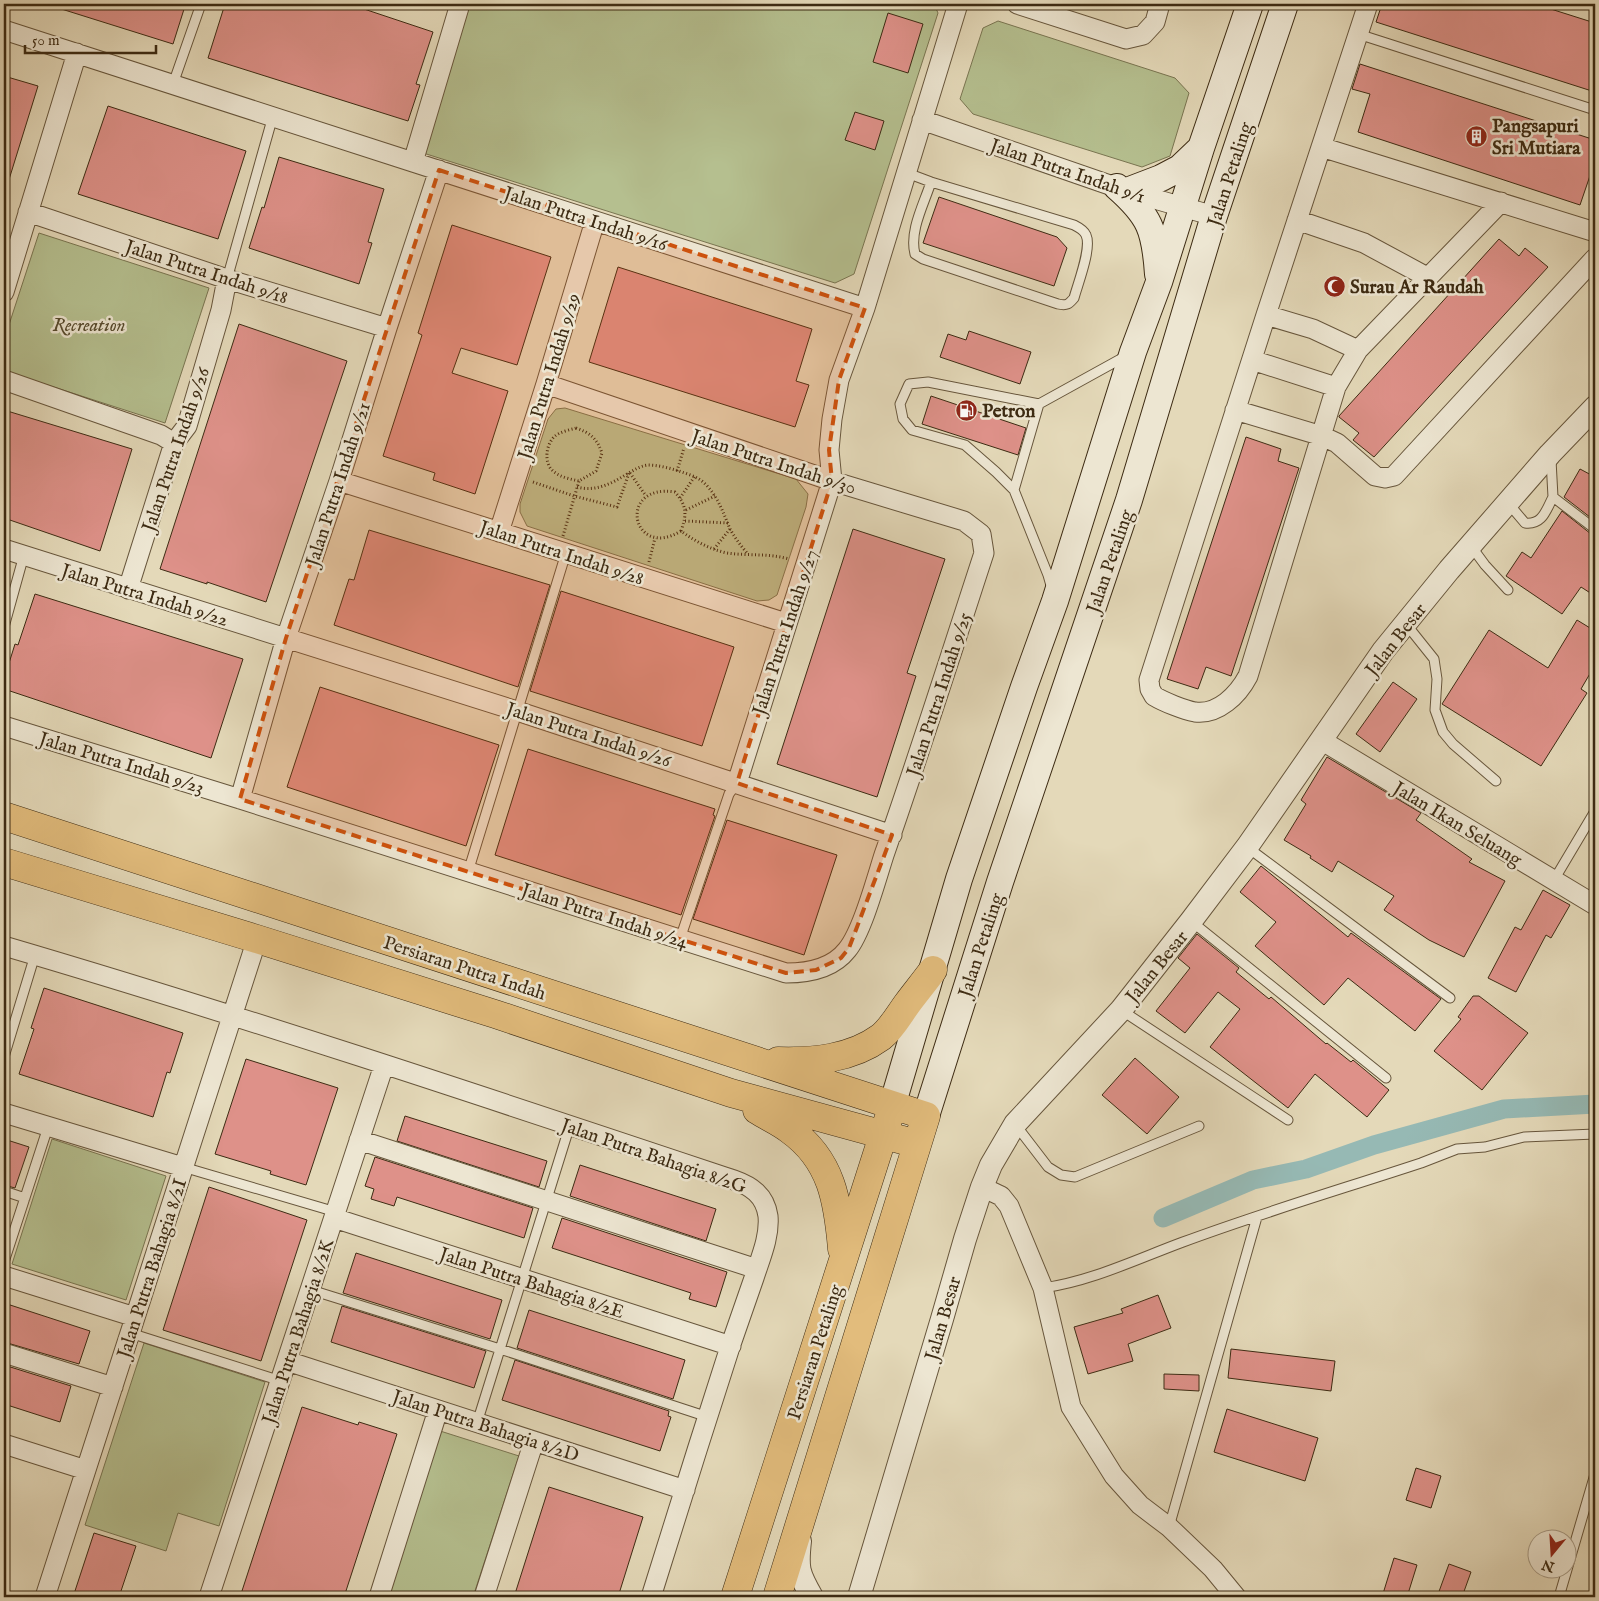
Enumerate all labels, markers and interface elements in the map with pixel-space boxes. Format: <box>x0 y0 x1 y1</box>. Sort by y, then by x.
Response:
scale bar <box>25 22 156 54</box>
text: 50 m <box>32 31 60 50</box>
place label: Pangsapuri Sri Mutiara <box>1492 115 1581 161</box>
street label: Jalan Petaling <box>1202 119 1259 232</box>
building icon: Pangsapuri Sri Mutiara <box>1464 124 1488 148</box>
street label: Jalan Putra Indah 9/1 <box>985 133 1148 210</box>
street label: Jalan Putra Indah 9/16 <box>499 182 671 258</box>
street label: Jalan Putra Indah 9/18 <box>120 235 291 311</box>
mosque icon: Surau Ar Raudah <box>1322 274 1346 298</box>
place label: Surau Ar Raudah <box>1350 276 1485 300</box>
street label: Jalan Putra Indah 9/29 <box>513 291 587 464</box>
park label: Recreation <box>52 314 126 338</box>
street label: Jalan Putra Indah 9/26 <box>137 363 217 537</box>
fuel station icon: Petron <box>954 398 978 422</box>
street label: Jalan Putra Indah 9/21 <box>300 399 377 572</box>
place label: Petron <box>982 400 1035 424</box>
street label: Jalan Putra Indah 9/30 <box>686 424 859 501</box>
street label: Jalan Petaling <box>1081 506 1140 619</box>
street label: Jalan Putra Indah 9/28 <box>474 515 647 592</box>
street label: Jalan Putra Indah 9/27 <box>747 547 824 720</box>
street label: Jalan Putra Indah 9/22 <box>56 559 231 633</box>
street label: Jalan Besar <box>1359 599 1433 683</box>
street label: Jalan Putra Indah 9/25 <box>901 610 978 782</box>
street label: Jalan Putra Indah 9/26 <box>501 697 675 774</box>
street label: Jalan Putra Indah 9/23 <box>34 727 207 800</box>
street label: Jalan Ikan Seluang <box>1386 776 1526 873</box>
street label: Jalan Putra Indah 9/24 <box>516 878 691 955</box>
street label: Jalan Petaling <box>953 890 1010 1003</box>
street label: Jalan Besar <box>1120 926 1194 1010</box>
street label: Persiaran Putra Indah <box>380 931 549 1006</box>
street label: Jalan Putra Bahagia 8/2G <box>556 1113 749 1200</box>
street label: Jalan Putra Bahagia 8/2I <box>112 1176 193 1363</box>
street label: Jalan Putra Bahagia 8/2K <box>257 1236 340 1429</box>
street label: Jalan Putra Bahagia 8/2E <box>434 1242 627 1325</box>
street label: Jalan Besar <box>920 1274 967 1365</box>
street label: Persiaran Petaling <box>783 1281 849 1423</box>
street label: Jalan Putra Bahagia 8/2D <box>387 1385 582 1468</box>
north arrow <box>1526 1528 1576 1578</box>
text: N <box>1540 1555 1558 1576</box>

